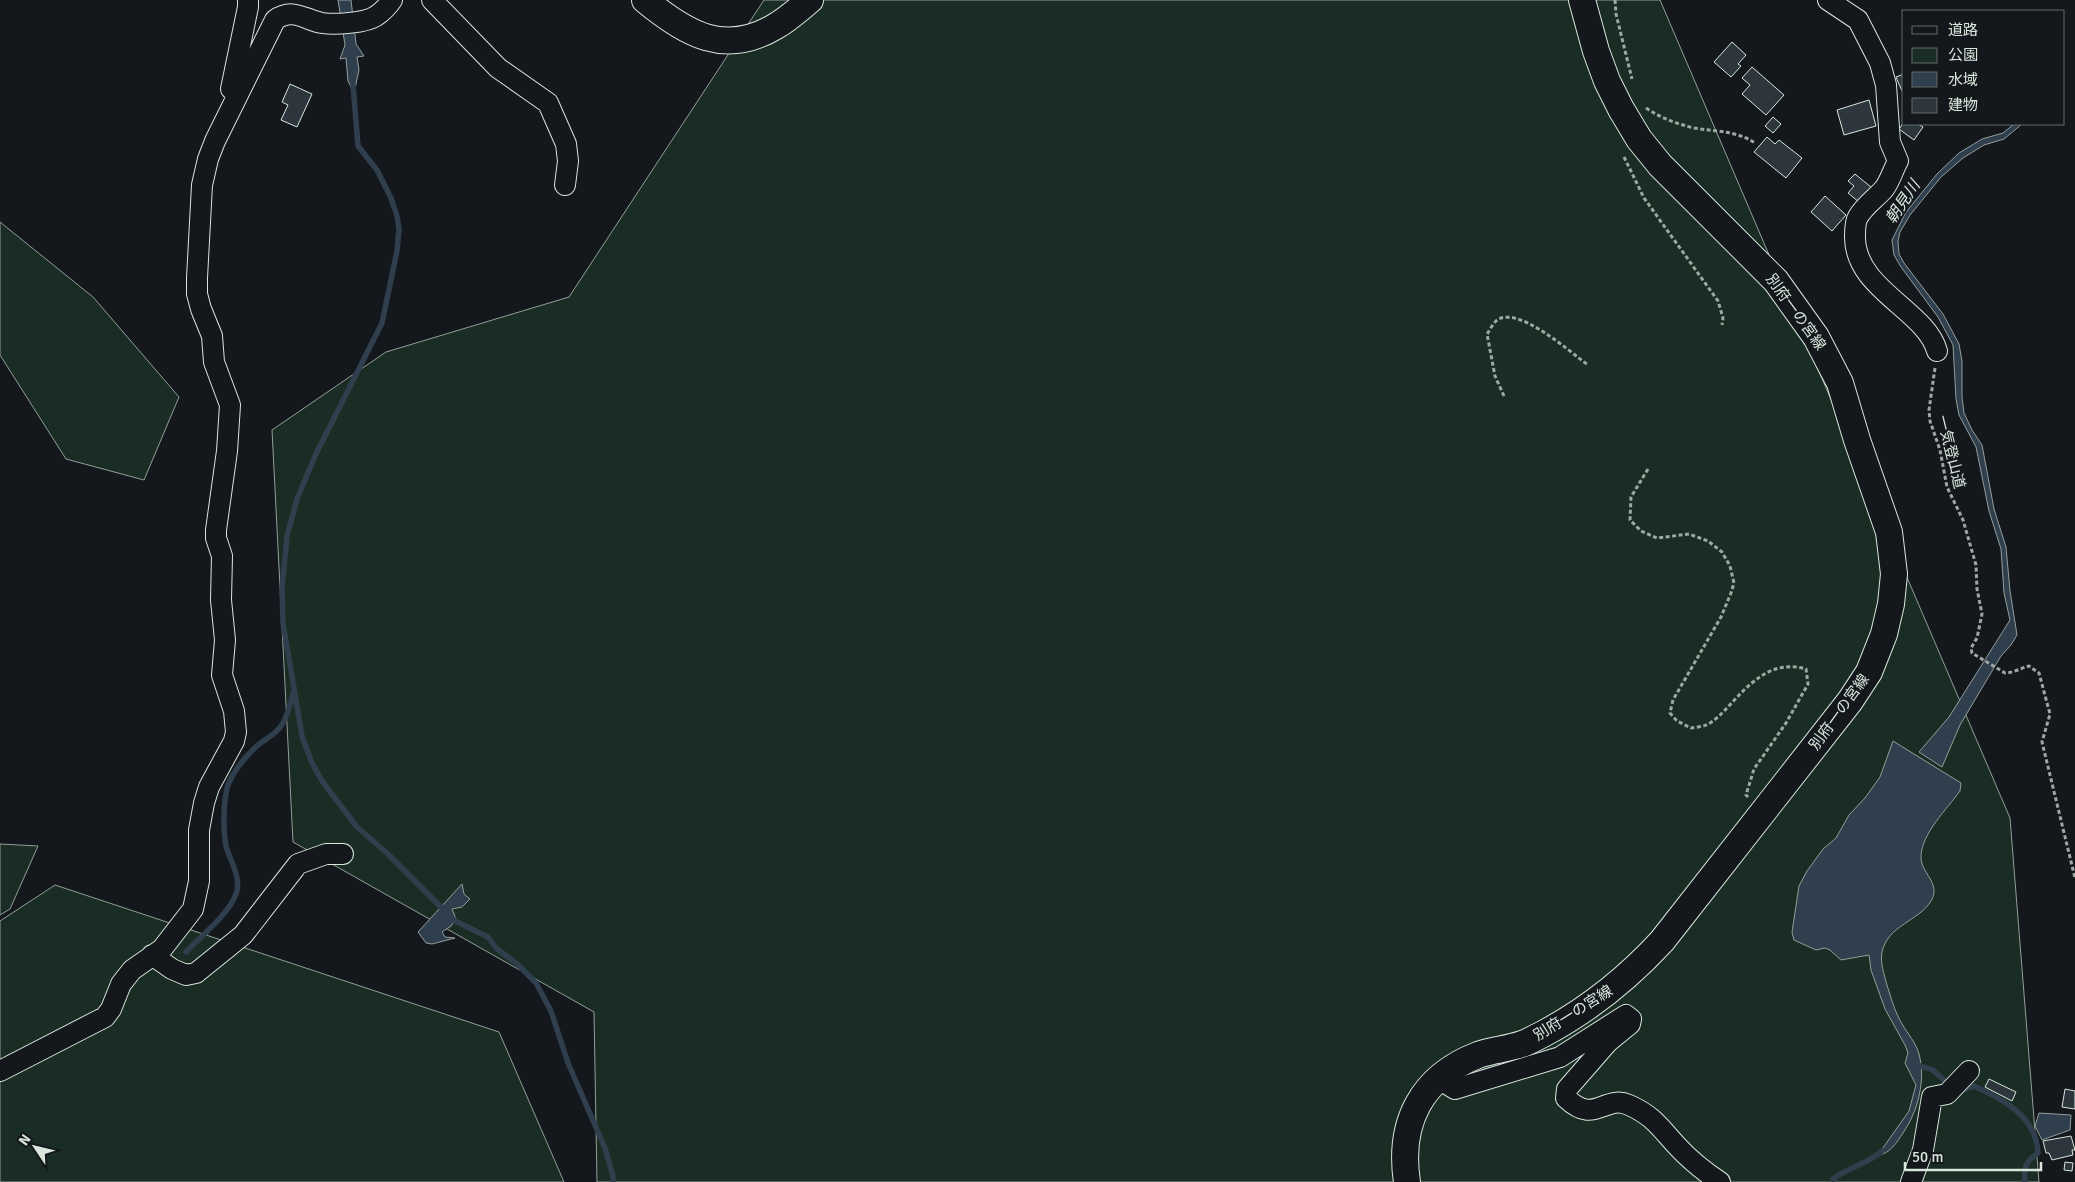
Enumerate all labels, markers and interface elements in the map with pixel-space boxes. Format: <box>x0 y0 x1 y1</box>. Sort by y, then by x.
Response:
legend <box>1902 10 2065 125</box>
text: 道路 <box>1948 21 1978 39</box>
text: 公園 <box>1948 46 1978 64</box>
text: 水域 <box>1948 71 1978 89</box>
text: 建物 <box>1948 96 1978 114</box>
water label: 朝見川 <box>1881 175 1926 227</box>
street label: 別府一の宮線 <box>1762 270 1830 354</box>
street label: 一気登山道 <box>1933 413 1969 491</box>
street label: 別府一の宮線 <box>1805 670 1873 754</box>
street label: 別府一の宮線 <box>1530 982 1616 1044</box>
north arrow <box>10 1122 60 1172</box>
text: N <box>15 1131 35 1149</box>
scale bar <box>1905 1140 2041 1172</box>
text: 50 m <box>1912 1148 1943 1166</box>

